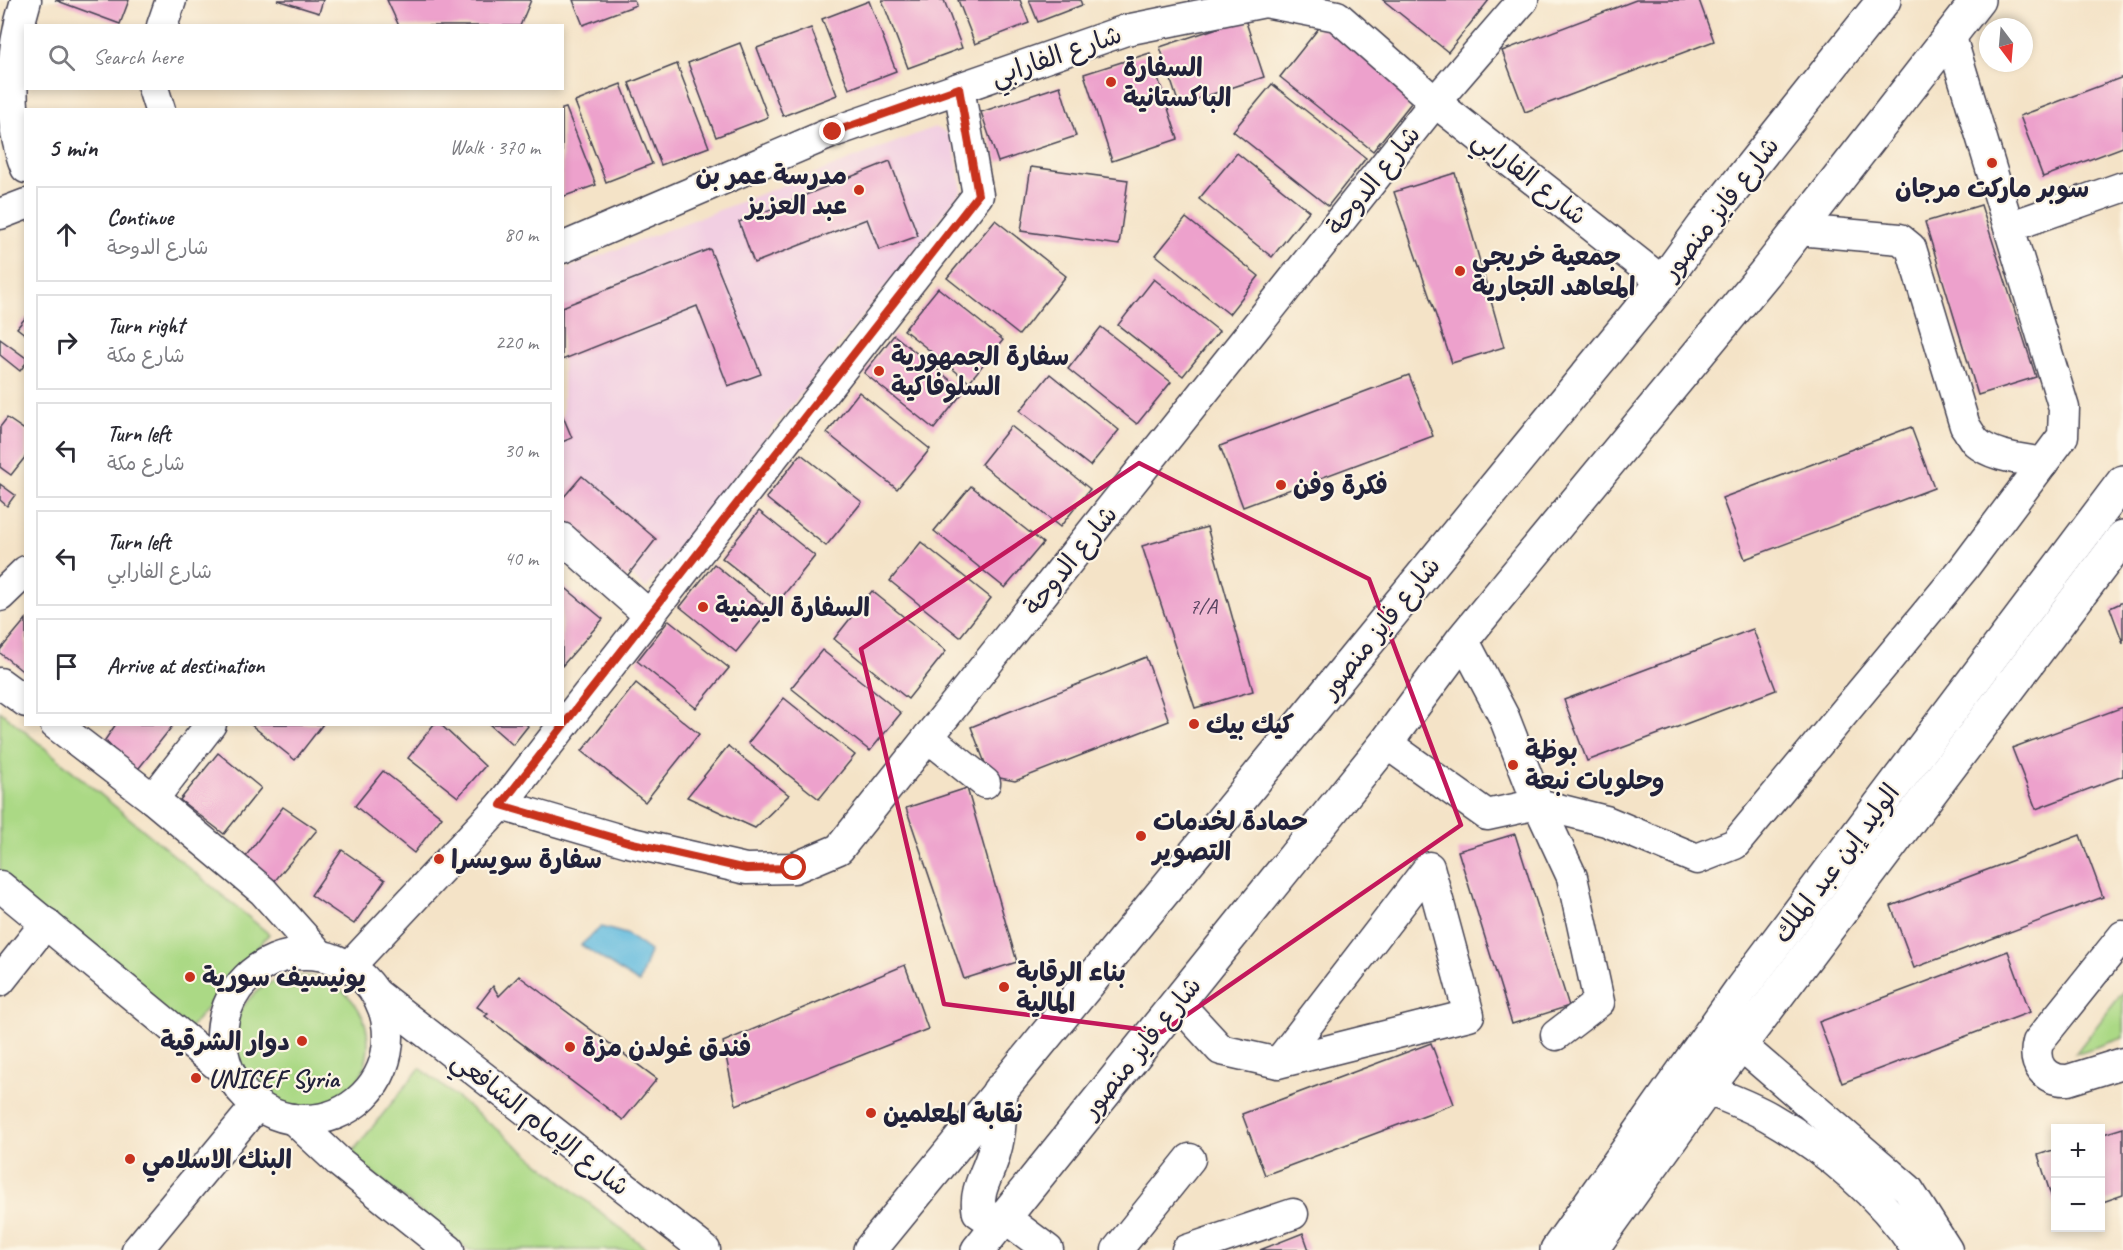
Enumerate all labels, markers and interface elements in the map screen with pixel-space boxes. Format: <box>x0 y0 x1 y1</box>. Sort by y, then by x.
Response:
street label: شارع الفارابي <box>986 18 1128 99</box>
north arrow <box>1979 18 2033 72</box>
search box <box>24 24 564 90</box>
icon: search <box>45 41 78 74</box>
text: Search here <box>93 43 183 71</box>
place label: السفارة الباكستانية <box>1123 51 1231 114</box>
marker: السفارة الباكستانية <box>1104 75 1118 89</box>
route end <box>819 118 845 144</box>
street label: شارع الدوحة <box>1319 119 1429 243</box>
street label: شارع الفارابي <box>1462 122 1594 237</box>
street label: شارع فايز منصور <box>1653 130 1787 289</box>
text: 5 min <box>48 131 97 164</box>
text: Walk · 370 m <box>450 135 540 160</box>
marker: سوبر ماركت مرجان <box>1985 156 1999 170</box>
place label: مدرسة عمر بن عبد العزيز <box>696 159 847 222</box>
place label: سوبر ماركت مرجان <box>1895 172 2089 205</box>
marker: مدرسة عمر بن عبد العزيز <box>852 183 866 197</box>
text: Continue <box>107 204 173 232</box>
icon: ahead <box>50 218 83 251</box>
text: 80 m <box>504 222 538 247</box>
text: شارع الدوحة <box>107 235 209 260</box>
place label: جمعية خريجي المعاهد التجارية <box>1472 240 1635 303</box>
marker: جمعية خريجي المعاهد التجارية <box>1453 264 1467 278</box>
text: Turn right <box>107 312 184 340</box>
icon: right <box>50 326 83 359</box>
text: 220 m <box>495 330 538 355</box>
place label: سفارة الجمهورية السلوفاكية <box>891 340 1069 403</box>
text: شارع مكة <box>107 343 185 368</box>
marker: سفارة الجمهورية السلوفاكية <box>872 364 886 378</box>
text: Turn left <box>107 420 171 448</box>
icon: left <box>50 434 83 467</box>
text: 30 m <box>504 438 538 463</box>
text: شارع مكة <box>107 451 185 476</box>
place label: فكرة وفن <box>1293 469 1388 502</box>
marker: فكرة وفن <box>1274 478 1288 492</box>
street label: شارع الدوحة <box>1016 499 1126 623</box>
text: Turn left <box>107 528 171 556</box>
icon: left <box>50 542 83 575</box>
text: 40 m <box>504 546 538 571</box>
street label: شارع فايز منصور <box>1312 550 1448 707</box>
text: شارع الفارابي <box>107 559 212 584</box>
place label: السفارة اليمنية <box>715 591 870 624</box>
house number: 7/A <box>1189 592 1218 620</box>
marker: السفارة اليمنية <box>696 600 710 614</box>
icon: arrive <box>50 650 83 683</box>
text: Arrive at destination <box>107 652 264 680</box>
place label: كيك بيك <box>1206 708 1295 741</box>
marker: كيك بيك <box>1187 717 1201 731</box>
place label: بوظة وحلويات نبعة <box>1525 734 1665 797</box>
marker: بوظة وحلويات نبعة <box>1506 758 1520 772</box>
street label: الوليد إبن عبد الملك <box>1766 777 1907 949</box>
place label: حمادة لخدمات التصوير <box>1150 805 1307 868</box>
marker: حمادة لخدمات التصوير <box>1134 829 1148 843</box>
place label: سفارة سويسرا <box>451 843 602 876</box>
marker: سفارة سويسرا <box>432 852 446 866</box>
route start <box>780 854 806 880</box>
place label: بناء الرقابة المالية <box>1016 956 1126 1019</box>
place label: يونيسيف سورية <box>202 961 366 994</box>
marker: يونيسيف سورية <box>183 970 197 984</box>
street label: شارع فايز منصور <box>1073 970 1209 1127</box>
marker: بناء الرقابة المالية <box>997 980 1011 994</box>
place label: دوار الشرقية <box>160 1025 290 1058</box>
place label: فندق غولدن مزة <box>582 1031 751 1064</box>
marker: دوار الشرقية <box>295 1034 309 1048</box>
marker: فندق غولدن مزة <box>563 1040 577 1054</box>
street label: شارع الإمام الشافعي <box>441 1044 636 1208</box>
place label: UNICEF Syria <box>208 1062 341 1095</box>
marker: UNICEF Syria <box>189 1071 203 1085</box>
place label: نقابة المعلمين <box>883 1097 1023 1130</box>
marker: نقابة المعلمين <box>864 1106 878 1120</box>
map controls <box>2051 1124 2105 1232</box>
button: + <box>2051 1124 2105 1178</box>
place label: البنك الاسلامي <box>142 1143 292 1183</box>
marker: البنك الاسلامي <box>123 1152 137 1166</box>
button: − <box>2051 1178 2105 1232</box>

